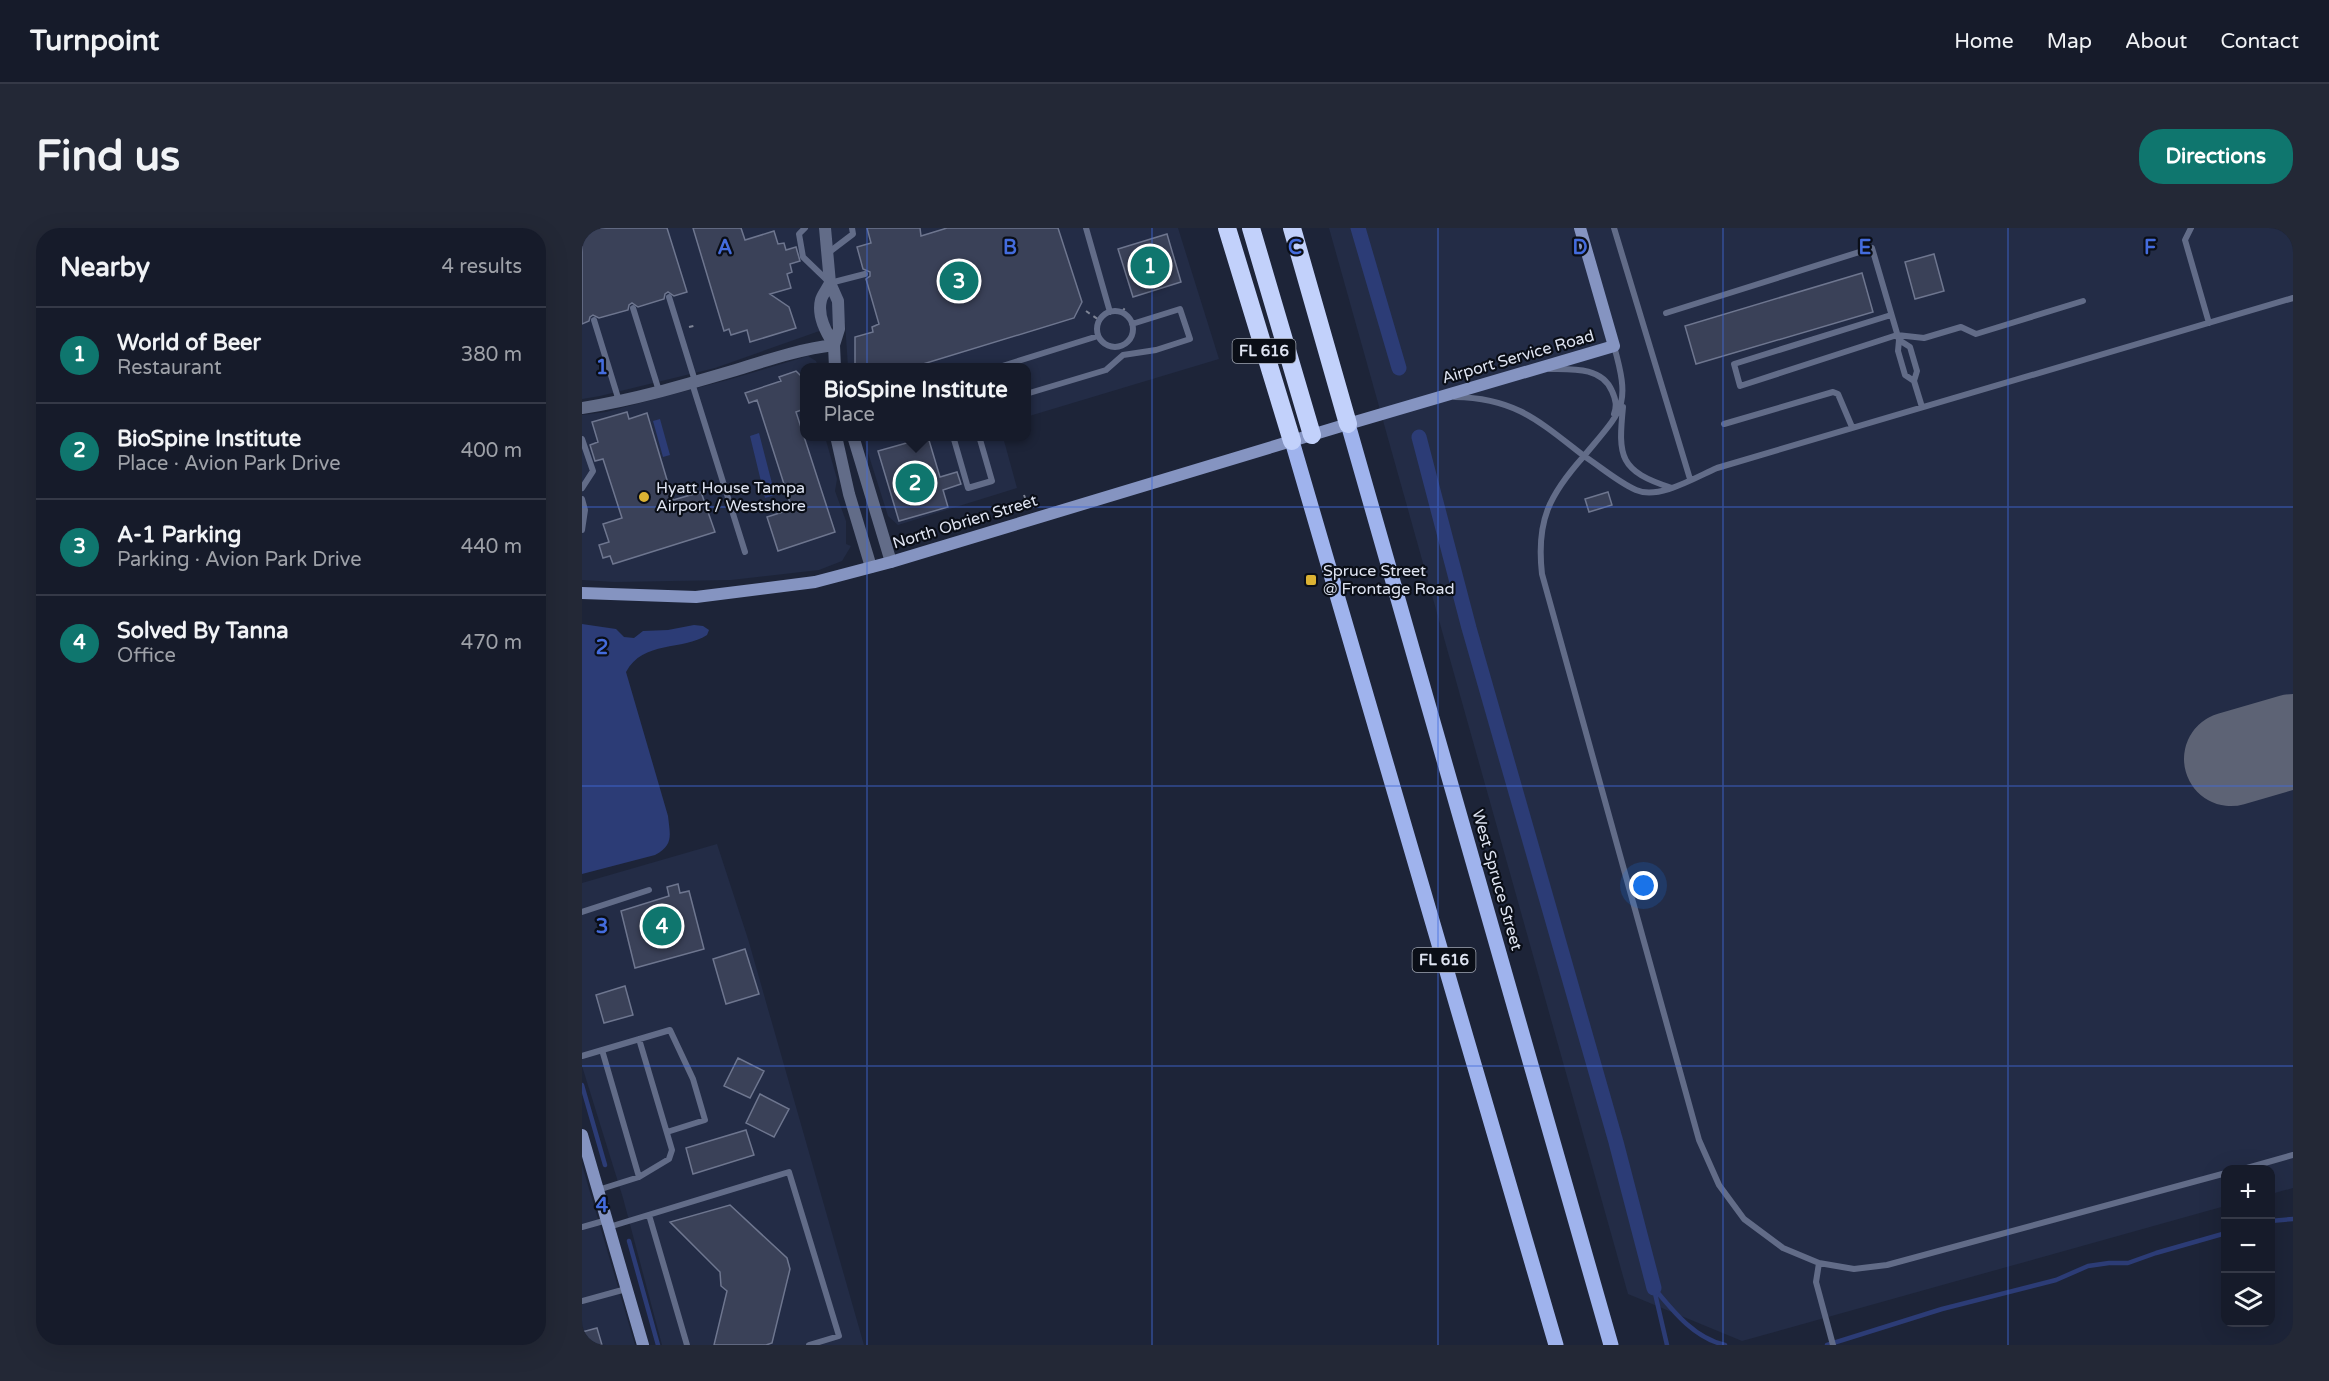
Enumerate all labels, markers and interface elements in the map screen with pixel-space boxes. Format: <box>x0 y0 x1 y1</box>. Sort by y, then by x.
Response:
text: Turnpoint <box>30 24 159 58</box>
text: Home <box>1954 29 2014 54</box>
text: Map <box>2047 29 2092 54</box>
text: About <box>2125 29 2187 54</box>
text: Contact <box>2220 29 2299 54</box>
button: Directions <box>2139 129 2293 184</box>
text: Find us <box>36 131 180 182</box>
text: A <box>718 236 733 260</box>
text: B <box>1003 236 1017 260</box>
text: C <box>1288 236 1302 260</box>
text: D <box>1572 236 1588 260</box>
text: E <box>1859 236 1872 260</box>
text: F <box>2144 236 2156 260</box>
pin: 1 <box>1130 243 1170 288</box>
text: Nearby <box>60 252 150 283</box>
text: 4 results <box>442 255 522 279</box>
pin: 3 <box>940 259 979 304</box>
street label: Airport Service Road <box>1440 326 1596 388</box>
text: World of Beer <box>117 330 261 356</box>
road number: FL 616 <box>1232 339 1296 363</box>
text: 1 <box>73 343 86 367</box>
text: 380 m <box>461 343 522 367</box>
text: Restaurant <box>117 356 222 380</box>
text: 1 <box>596 356 608 380</box>
popup <box>800 363 1031 441</box>
text: BioSpine Institute <box>823 377 1008 403</box>
text: Place <box>823 403 875 427</box>
text: BioSpine Institute <box>117 426 301 452</box>
text: 2 <box>73 439 86 463</box>
text: 400 m <box>461 439 522 463</box>
text: Place · Avion Park Drive <box>117 452 341 476</box>
pin: 2 <box>896 460 934 506</box>
place label: Hyatt House Tampa Airport / Westshore <box>656 478 806 516</box>
marker: Hyatt House Tampa Airport / Westshore <box>637 490 651 504</box>
street label: North Obrien Street <box>890 490 1040 554</box>
text: A-1 Parking <box>117 522 241 548</box>
text: 3 <box>73 535 86 559</box>
text: 440 m <box>461 535 522 559</box>
text: Parking · Avion Park Drive <box>117 548 362 572</box>
place label: Spruce Street @ Frontage Road <box>1323 561 1455 599</box>
marker: Spruce Street @ Frontage Road <box>1304 573 1318 587</box>
text: Solved By Tanna <box>117 618 289 644</box>
text: 4 <box>73 631 86 655</box>
text: 470 m <box>461 631 522 655</box>
text: 2 <box>596 636 608 660</box>
text: Office <box>117 644 176 668</box>
street label: West Spruce Street <box>1467 807 1527 953</box>
your location <box>1629 871 1658 900</box>
pin: 4 <box>642 904 682 948</box>
text: 3 <box>596 915 608 939</box>
road number: FL 616 <box>1412 948 1476 972</box>
map controls <box>2221 1165 2275 1327</box>
button: + <box>2221 1165 2275 1219</box>
text: 4 <box>596 1194 609 1218</box>
button: − <box>2221 1219 2275 1273</box>
button: layers <box>2221 1273 2275 1327</box>

